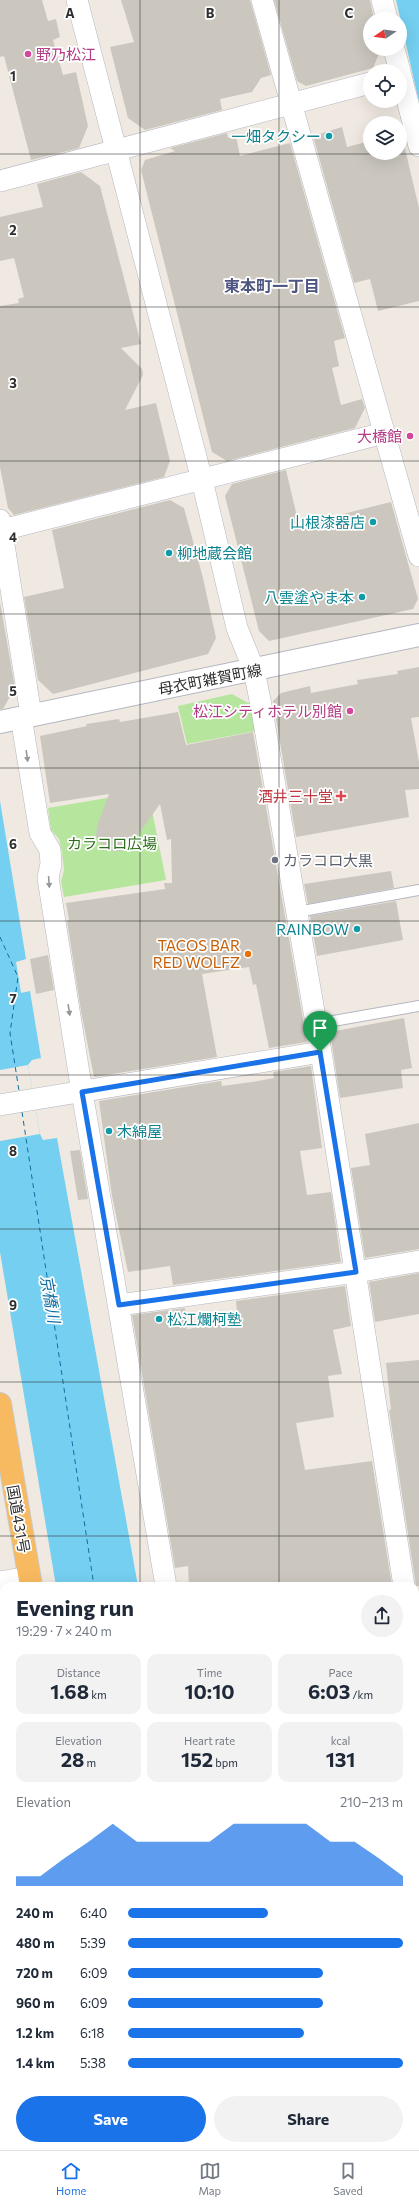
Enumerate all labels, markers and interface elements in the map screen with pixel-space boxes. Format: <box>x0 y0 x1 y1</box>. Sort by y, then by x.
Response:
text: A <box>65 5 75 21</box>
text: B <box>206 5 215 21</box>
text: C <box>345 5 354 21</box>
north arrow <box>363 12 407 56</box>
map controls <box>363 12 407 160</box>
place label: 野乃松江 <box>36 45 96 63</box>
marker: 野乃松江 <box>23 49 33 59</box>
button: locate <box>363 64 407 108</box>
text: 1 <box>10 68 16 84</box>
button: layers <box>363 116 407 160</box>
place label: 一畑タクシー <box>231 127 321 145</box>
marker: 一畑タクシー <box>324 131 334 141</box>
text: 2 <box>9 222 17 238</box>
district label: 東本町一丁目 <box>224 276 320 295</box>
text: 3 <box>9 375 17 391</box>
place label: 大橋館 <box>357 427 402 445</box>
marker: 大橋館 <box>405 431 415 441</box>
place label: 山根漆器店 <box>290 513 365 531</box>
marker: 山根漆器店 <box>368 517 378 527</box>
text: 4 <box>9 529 17 545</box>
place label: 柳地蔵会館 <box>177 544 252 562</box>
marker: 柳地蔵会館 <box>164 548 174 558</box>
place label: 八雲塗やま本 <box>264 588 354 606</box>
marker: 八雲塗やま本 <box>357 592 367 602</box>
street label: 母衣町雑賀町線 <box>157 660 263 698</box>
text: 5 <box>9 683 17 699</box>
place label: 松江シティホテル別館 <box>193 702 342 720</box>
marker: 松江シティホテル別館 <box>345 706 355 716</box>
one-way arrow <box>24 750 30 762</box>
place label: 酒井三十堂 <box>258 787 333 805</box>
marker: 酒井三十堂 <box>336 791 346 801</box>
park label: カラコロ広場 <box>67 834 157 852</box>
text: 6 <box>9 836 17 852</box>
place label: カラコロ大黒 <box>283 851 373 869</box>
marker: カラコロ大黒 <box>270 855 280 865</box>
one-way arrow <box>46 876 53 888</box>
place label: RAINBOW <box>276 920 349 938</box>
marker: RAINBOW <box>352 924 362 934</box>
place label: TACOS BAR RED WOLFZ <box>153 936 240 971</box>
marker: TACOS BAR RED WOLFZ <box>243 949 253 959</box>
text: 7 <box>9 990 17 1006</box>
one-way arrow <box>66 1004 72 1016</box>
pin <box>303 1011 337 1052</box>
icon: arrive <box>309 1017 331 1039</box>
place label: 木綿屋 <box>117 1122 162 1140</box>
marker: 木綿屋 <box>104 1126 114 1136</box>
text: 8 <box>9 1143 17 1159</box>
water label: 京橋川 <box>37 1274 65 1326</box>
text: 9 <box>9 1297 17 1313</box>
place label: 松江爛柯塾 <box>167 1310 242 1328</box>
marker: 松江爛柯塾 <box>154 1314 164 1324</box>
street label: 国道431号 <box>4 1483 34 1555</box>
text: Evening run <box>16 1594 134 1621</box>
button: share <box>361 1595 403 1637</box>
text: 19:29 · 7 × 240 m <box>16 1623 112 1639</box>
text: Distance <box>57 1666 100 1679</box>
text: Time <box>197 1666 222 1679</box>
text: Pace <box>329 1666 352 1679</box>
text: 1.68 <box>50 1679 89 1703</box>
text: 10:10 <box>185 1679 234 1703</box>
text: 6:03 <box>308 1679 350 1703</box>
text: km <box>89 1688 107 1701</box>
text: /km <box>350 1688 373 1701</box>
text: Elevation <box>55 1734 102 1747</box>
text: Heart rate <box>184 1734 235 1747</box>
text: kcal <box>331 1734 350 1747</box>
text: 28 <box>61 1747 84 1771</box>
text: 152 <box>181 1747 213 1771</box>
text: 131 <box>326 1747 355 1771</box>
text: m <box>84 1756 96 1769</box>
text: bpm <box>213 1756 238 1769</box>
text: Elevation <box>16 1794 71 1810</box>
text: 210–213 m <box>340 1794 403 1810</box>
text: 240 m <box>16 1905 54 1921</box>
text: 6:40 <box>80 1905 107 1921</box>
text: 480 m <box>16 1935 54 1951</box>
text: 5:39 <box>80 1935 106 1951</box>
text: 720 m <box>16 1965 53 1981</box>
text: 6:09 <box>80 1965 107 1981</box>
text: 960 m <box>16 1995 55 2011</box>
text: 6:09 <box>80 1995 107 2011</box>
text: 1.2 km <box>16 2025 54 2041</box>
text: 6:18 <box>80 2025 104 2041</box>
text: 1.4 km <box>16 2055 55 2071</box>
text: 5:38 <box>80 2055 106 2071</box>
button: Save <box>16 2096 206 2142</box>
button: Share <box>214 2096 403 2142</box>
tab: Home <box>56 2160 86 2197</box>
tab: Map <box>198 2160 221 2197</box>
tab: Saved <box>333 2160 363 2197</box>

